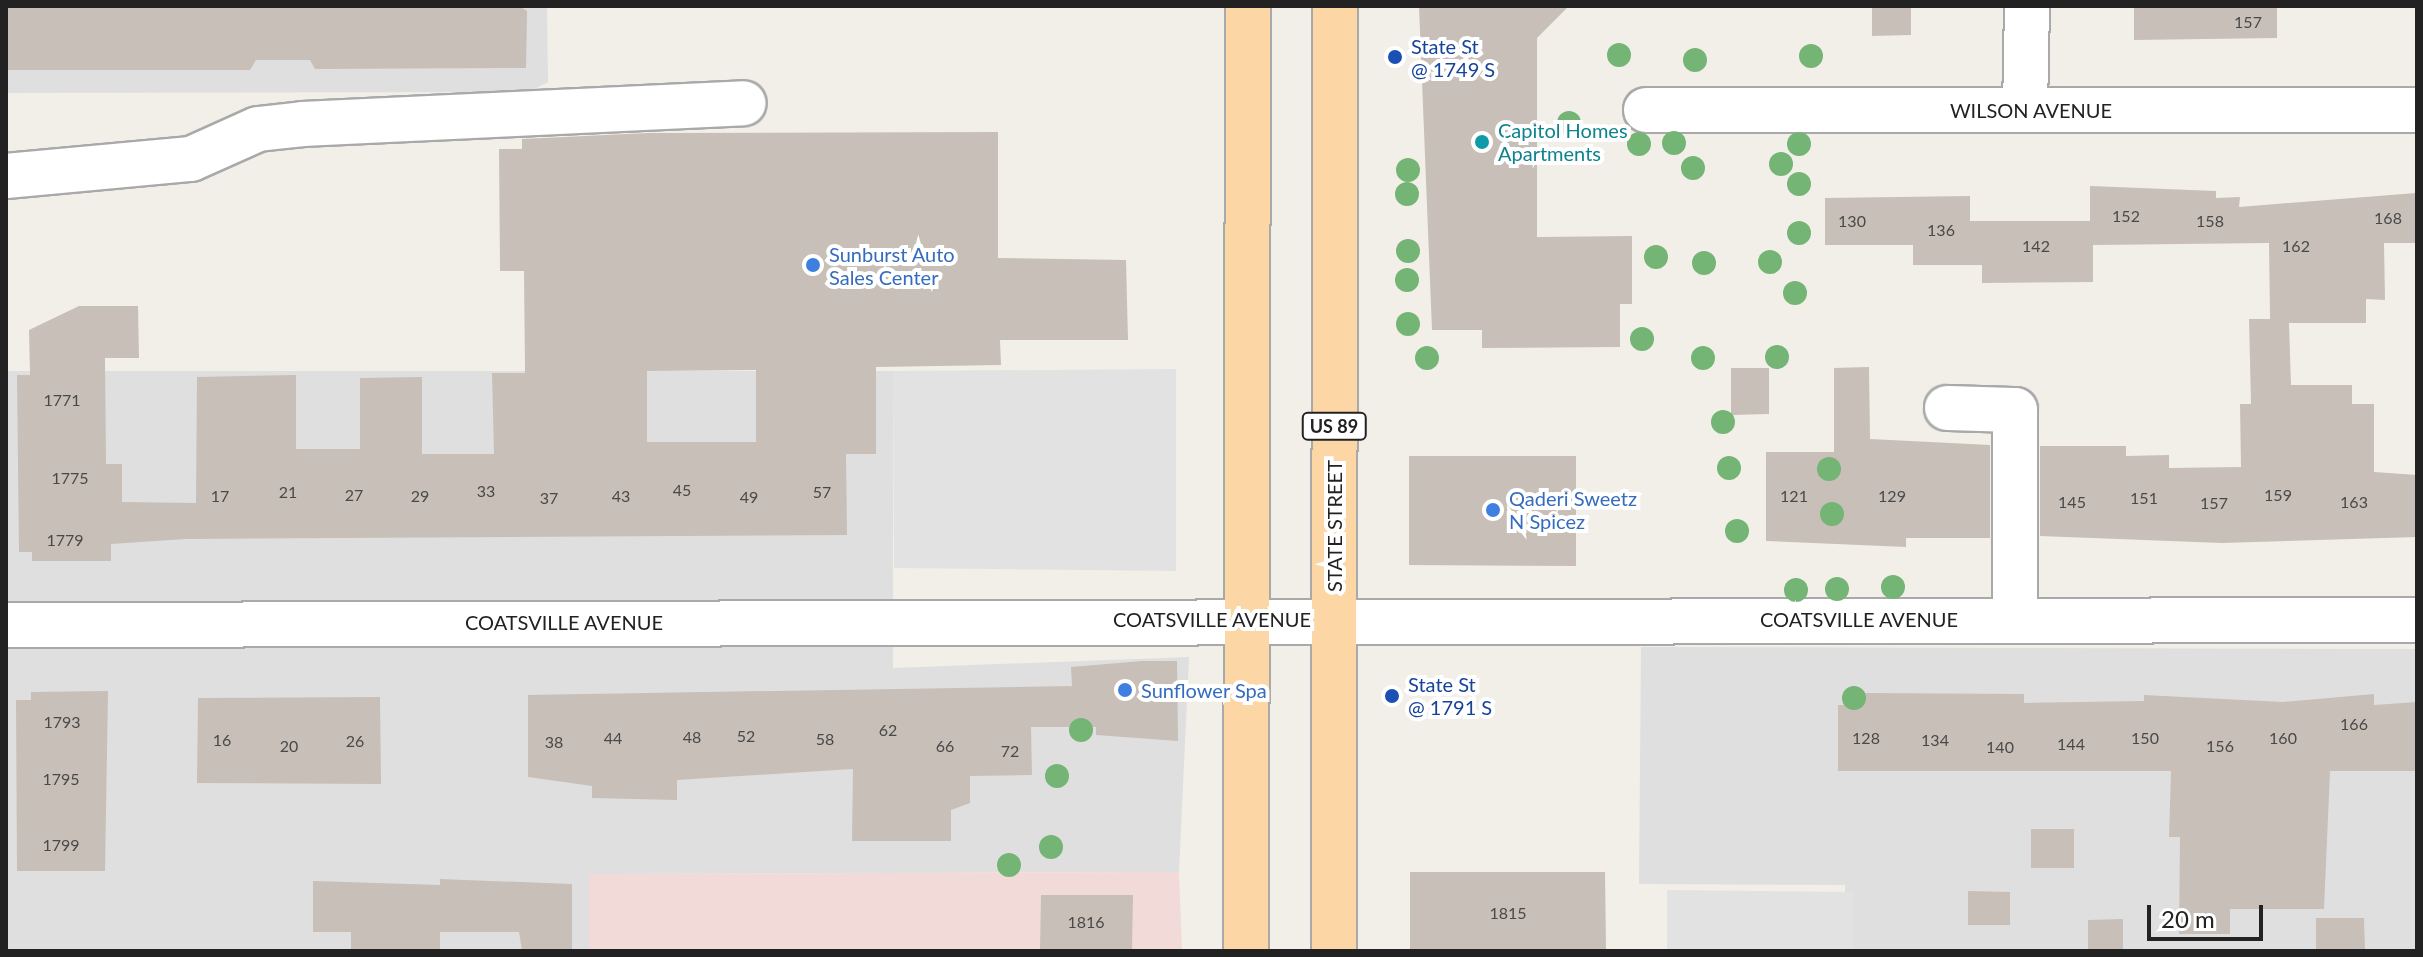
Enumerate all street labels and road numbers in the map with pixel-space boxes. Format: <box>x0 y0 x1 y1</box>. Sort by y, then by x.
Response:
street label: WILSON AVENUE <box>1950 98 2112 122</box>
road number: US 89 <box>1300 412 1368 440</box>
street label: STATE STREET <box>1322 460 1346 592</box>
street label: COATSVILLE AVENUE <box>1113 607 1311 631</box>
street label: COATSVILLE AVENUE <box>1760 607 1958 631</box>
street label: COATSVILLE AVENUE <box>465 610 663 634</box>

